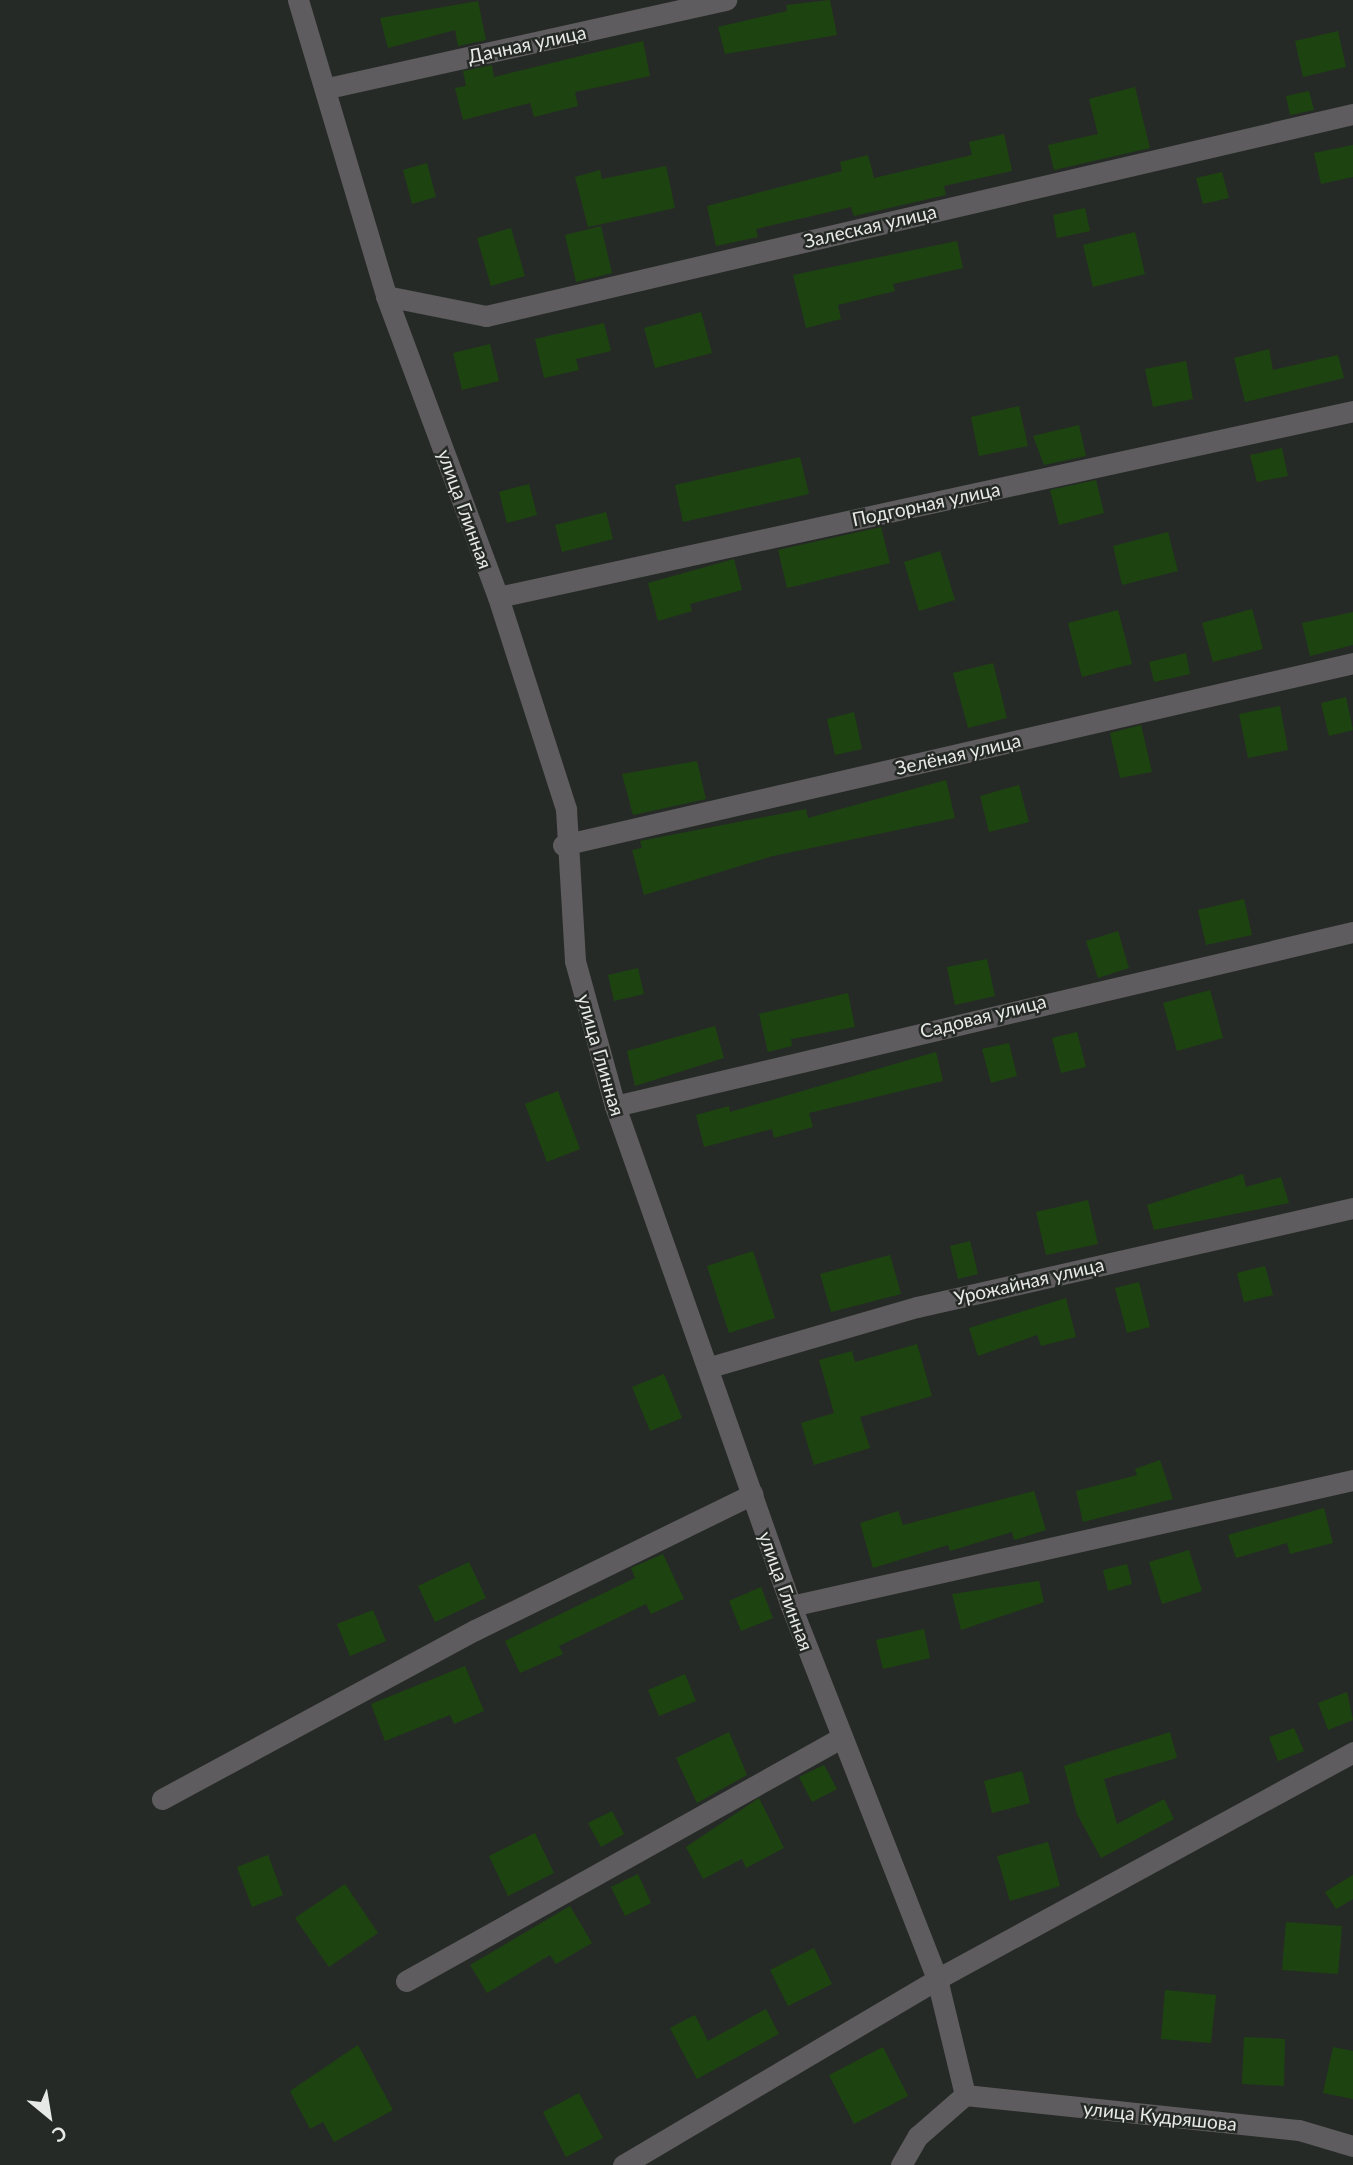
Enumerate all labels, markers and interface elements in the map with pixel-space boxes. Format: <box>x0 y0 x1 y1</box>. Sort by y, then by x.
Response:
street label: Дачная улица <box>466 20 588 68</box>
street label: Залеская улица <box>801 200 939 252</box>
street label: улица Глинная <box>433 446 497 572</box>
street label: Подгорная улица <box>850 477 1002 531</box>
street label: Зелёная улица <box>893 728 1023 780</box>
street label: Садовая улица <box>917 989 1049 1043</box>
street label: улица Глинная <box>573 992 629 1118</box>
street label: Урожайная улица <box>952 1253 1106 1309</box>
street label: улица Глинная <box>754 1528 818 1654</box>
north arrow <box>14 2081 84 2151</box>
street label: улица Кудряшова <box>1082 2097 1238 2135</box>
text: С <box>49 2122 71 2148</box>

